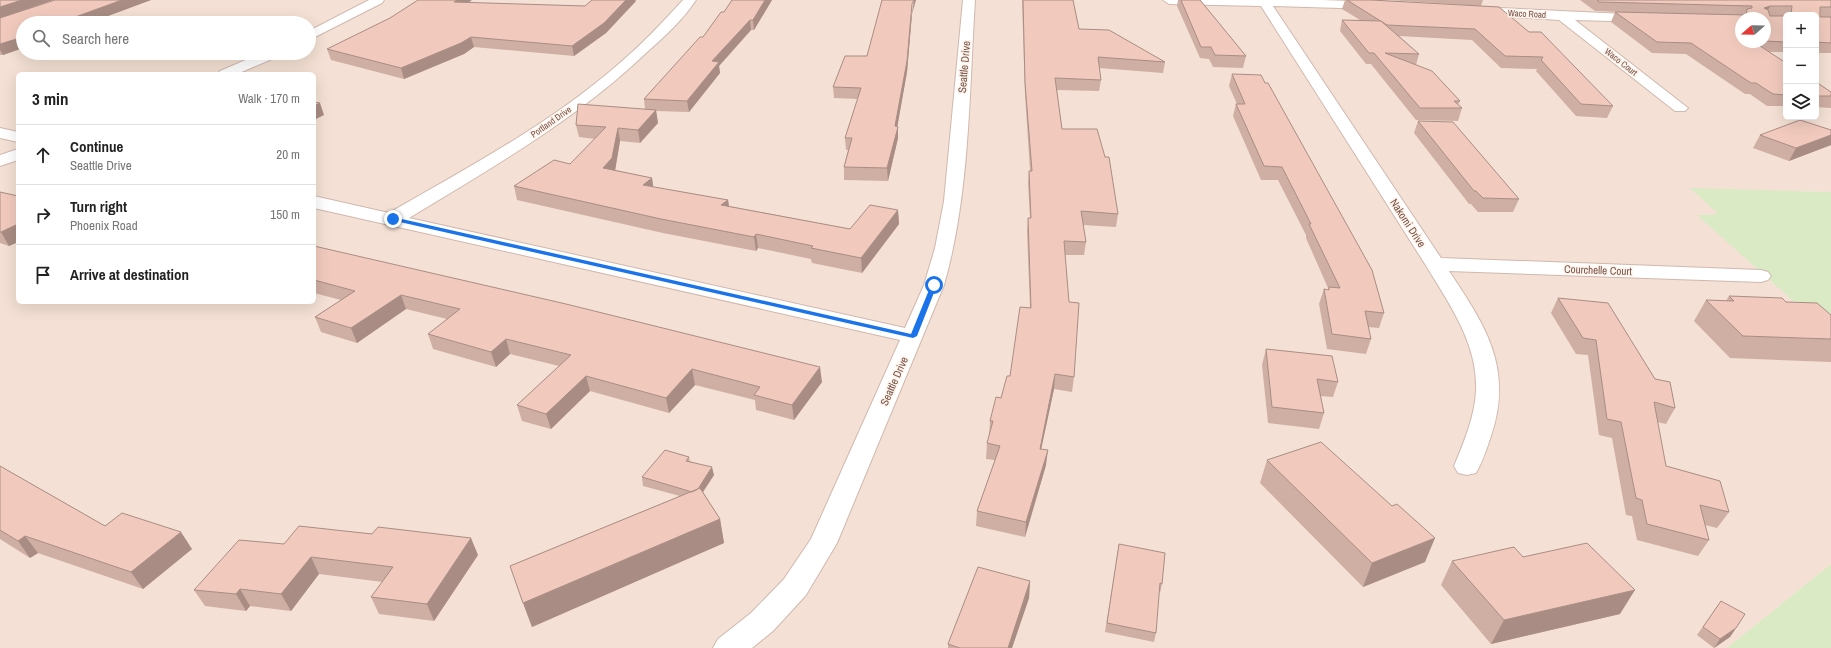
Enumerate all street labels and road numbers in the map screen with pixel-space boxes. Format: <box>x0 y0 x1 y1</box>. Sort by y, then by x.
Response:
street label: Waco Road <box>1508 7 1546 21</box>
street label: Seattle Drive <box>955 40 973 94</box>
street label: Waco Court <box>1602 45 1640 79</box>
street label: Portland Drive <box>528 104 574 140</box>
street label: Nakomi Drive <box>1387 196 1429 250</box>
street label: Courchelle Court <box>1564 262 1633 278</box>
street label: Seattle Drive <box>877 354 911 408</box>

